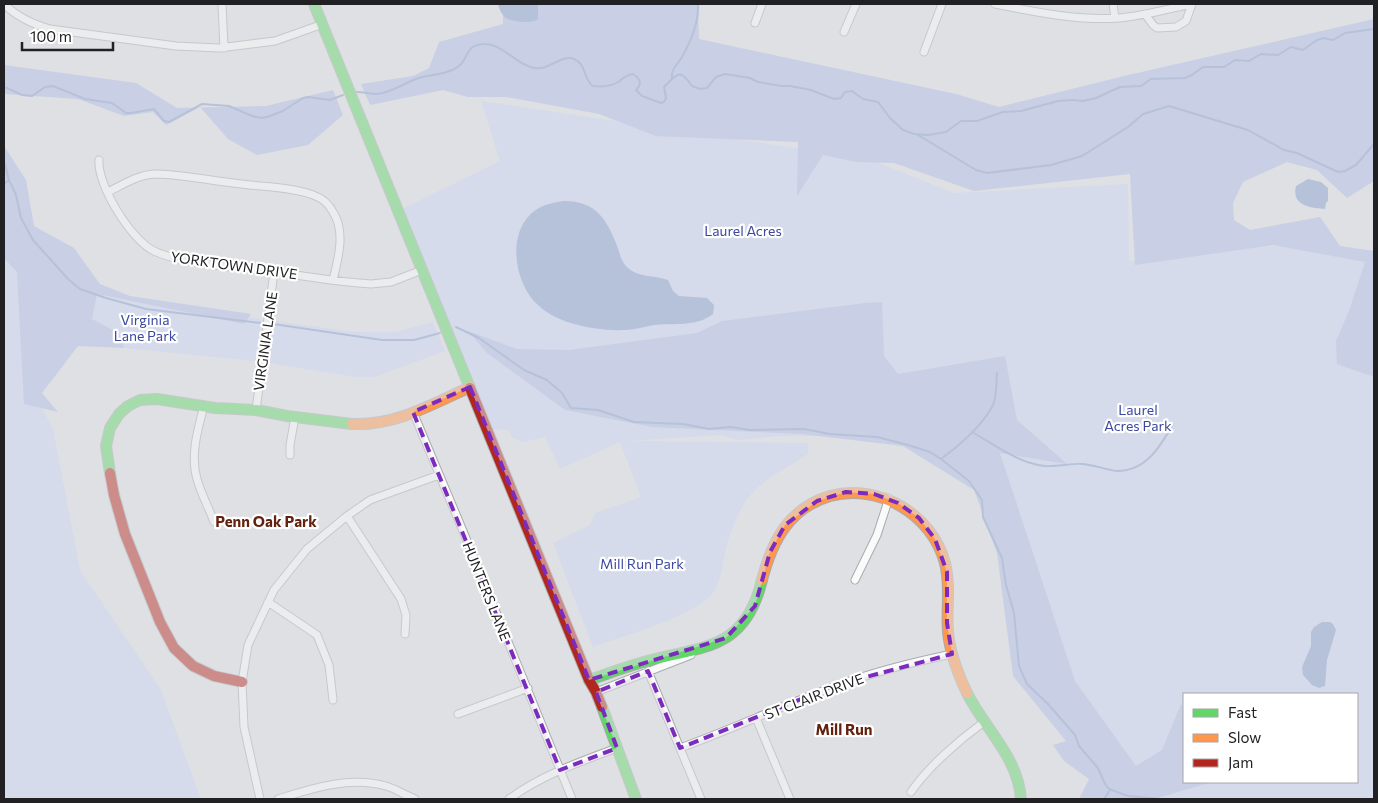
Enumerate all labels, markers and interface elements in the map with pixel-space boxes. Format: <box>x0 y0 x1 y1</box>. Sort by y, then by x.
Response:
scale bar <box>22 20 114 52</box>
text: 100 m <box>30 27 72 45</box>
park label: Laurel Acres <box>704 222 782 239</box>
street label: YORKTOWN DRIVE <box>170 248 298 282</box>
street label: VIRGINIA LANE <box>250 290 280 392</box>
park label: Virginia Lane Park <box>114 311 177 344</box>
park label: Laurel Acres Park <box>1104 401 1172 434</box>
district label: Penn Oak Park <box>215 512 317 530</box>
street label: HUNTERS LANE <box>459 539 515 643</box>
park label: Mill Run Park <box>600 555 684 572</box>
street label: ST CLAIR DRIVE <box>762 669 866 723</box>
legend <box>1183 693 1358 783</box>
text: Fast <box>1228 703 1257 721</box>
district label: Mill Run <box>815 720 873 738</box>
text: Slow <box>1228 728 1261 746</box>
text: Jam <box>1228 753 1253 771</box>

